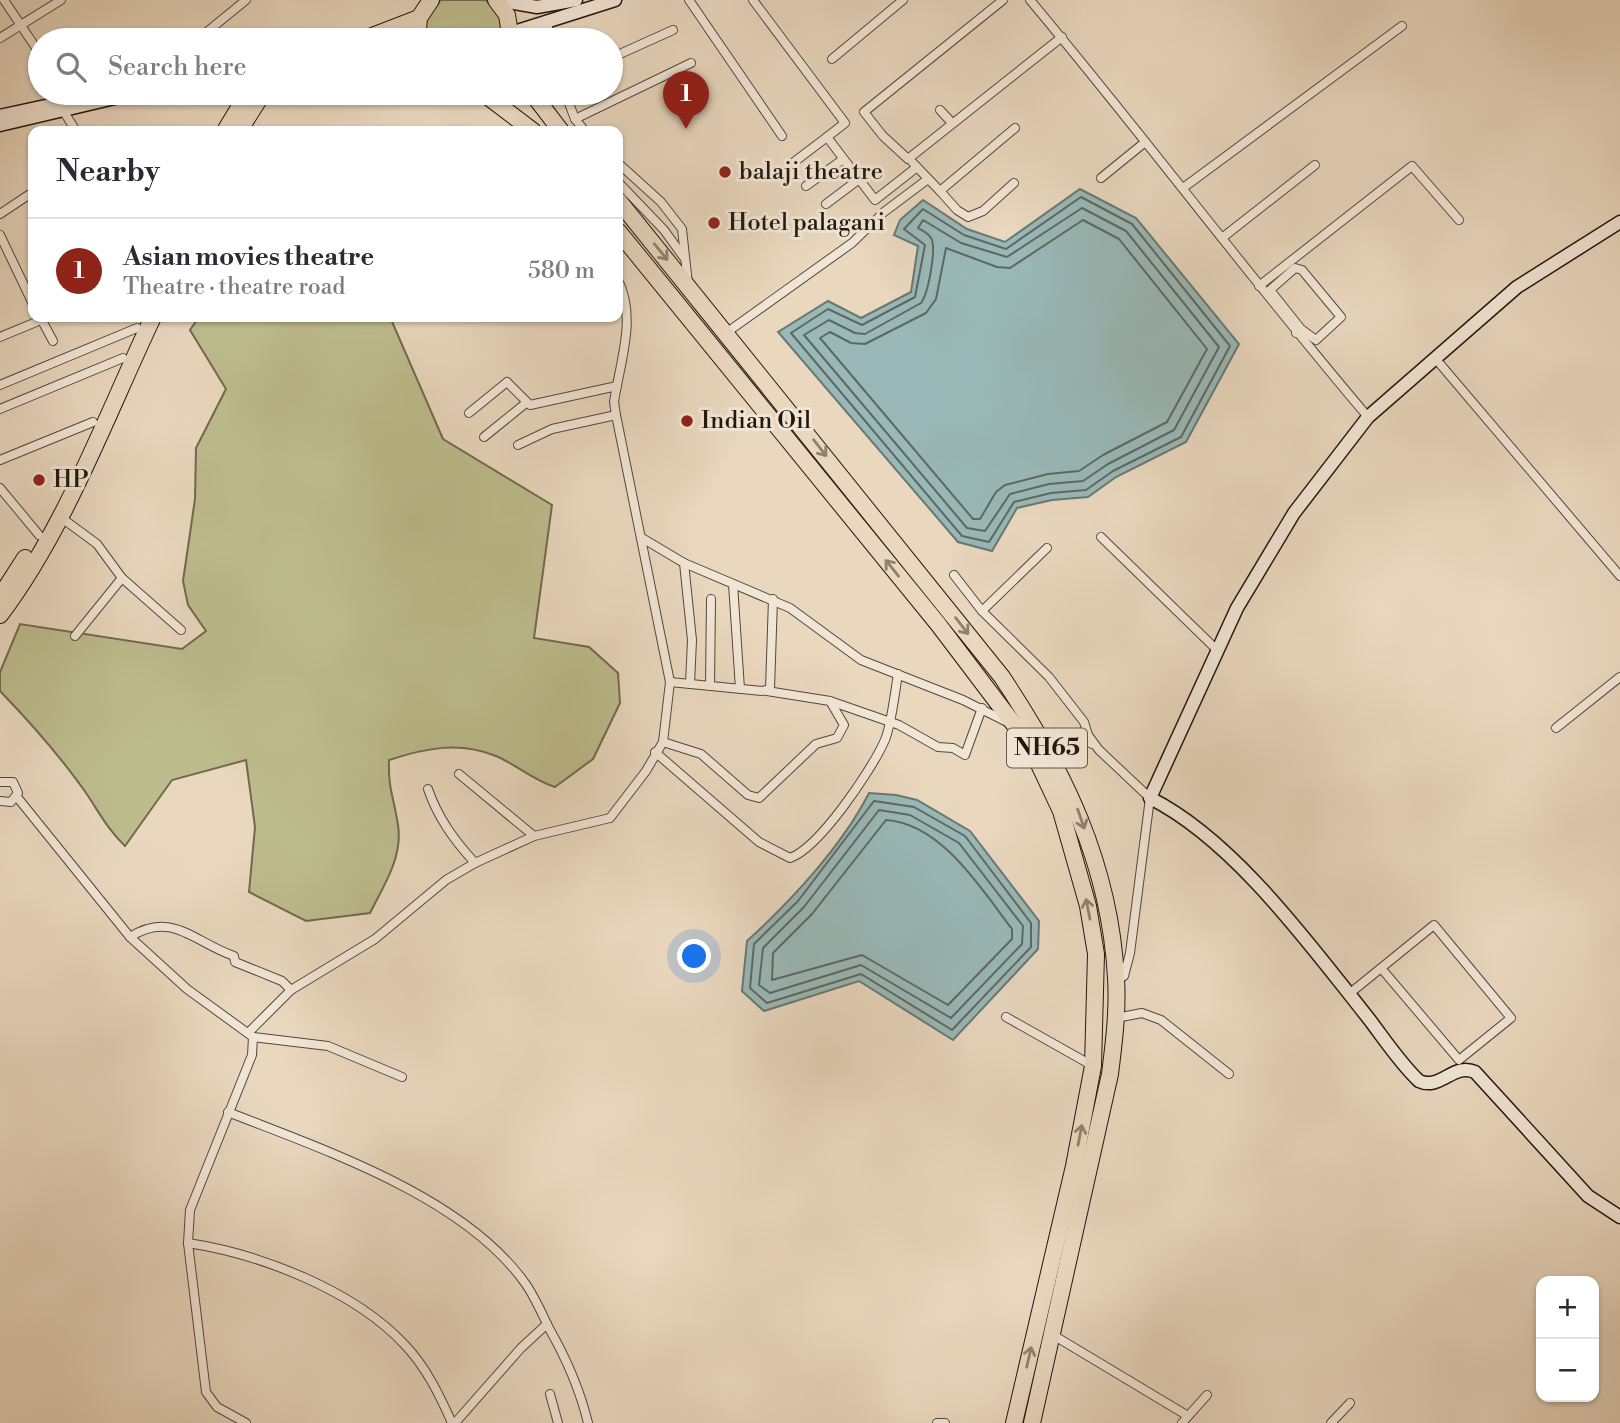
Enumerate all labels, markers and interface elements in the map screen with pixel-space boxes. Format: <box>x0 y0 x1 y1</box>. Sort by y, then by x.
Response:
search box <box>28 28 623 105</box>
icon: search <box>52 48 90 86</box>
text: Search here <box>108 51 247 83</box>
pin: 1 <box>663 71 709 129</box>
text: Nearby <box>56 153 160 191</box>
place label: balaji theatre <box>739 157 883 187</box>
marker: balaji theatre <box>717 164 733 180</box>
place label: Hotel palagani <box>728 208 885 238</box>
marker: Hotel palagani <box>706 215 722 231</box>
text: Asian movies theatre <box>123 241 374 273</box>
one-way arrow <box>654 243 669 261</box>
text: 1 <box>73 257 85 285</box>
text: 580 m <box>528 257 595 285</box>
text: Theatre · theatre road <box>123 273 345 301</box>
place label: Indian Oil <box>701 406 811 436</box>
marker: Indian Oil <box>679 413 695 429</box>
one-way arrow <box>812 439 827 457</box>
place label: HP <box>53 465 89 495</box>
marker: HP <box>31 472 47 488</box>
one-way arrow <box>885 560 900 578</box>
one-way arrow <box>954 616 969 635</box>
road number: NH65 <box>1007 728 1087 768</box>
one-way arrow <box>1076 807 1088 829</box>
one-way arrow <box>1081 898 1094 921</box>
your location <box>677 939 711 973</box>
one-way arrow <box>1073 1124 1087 1147</box>
map controls <box>1536 1276 1599 1402</box>
button: + <box>1536 1276 1599 1339</box>
button: − <box>1536 1339 1599 1402</box>
one-way arrow <box>1023 1346 1036 1369</box>

